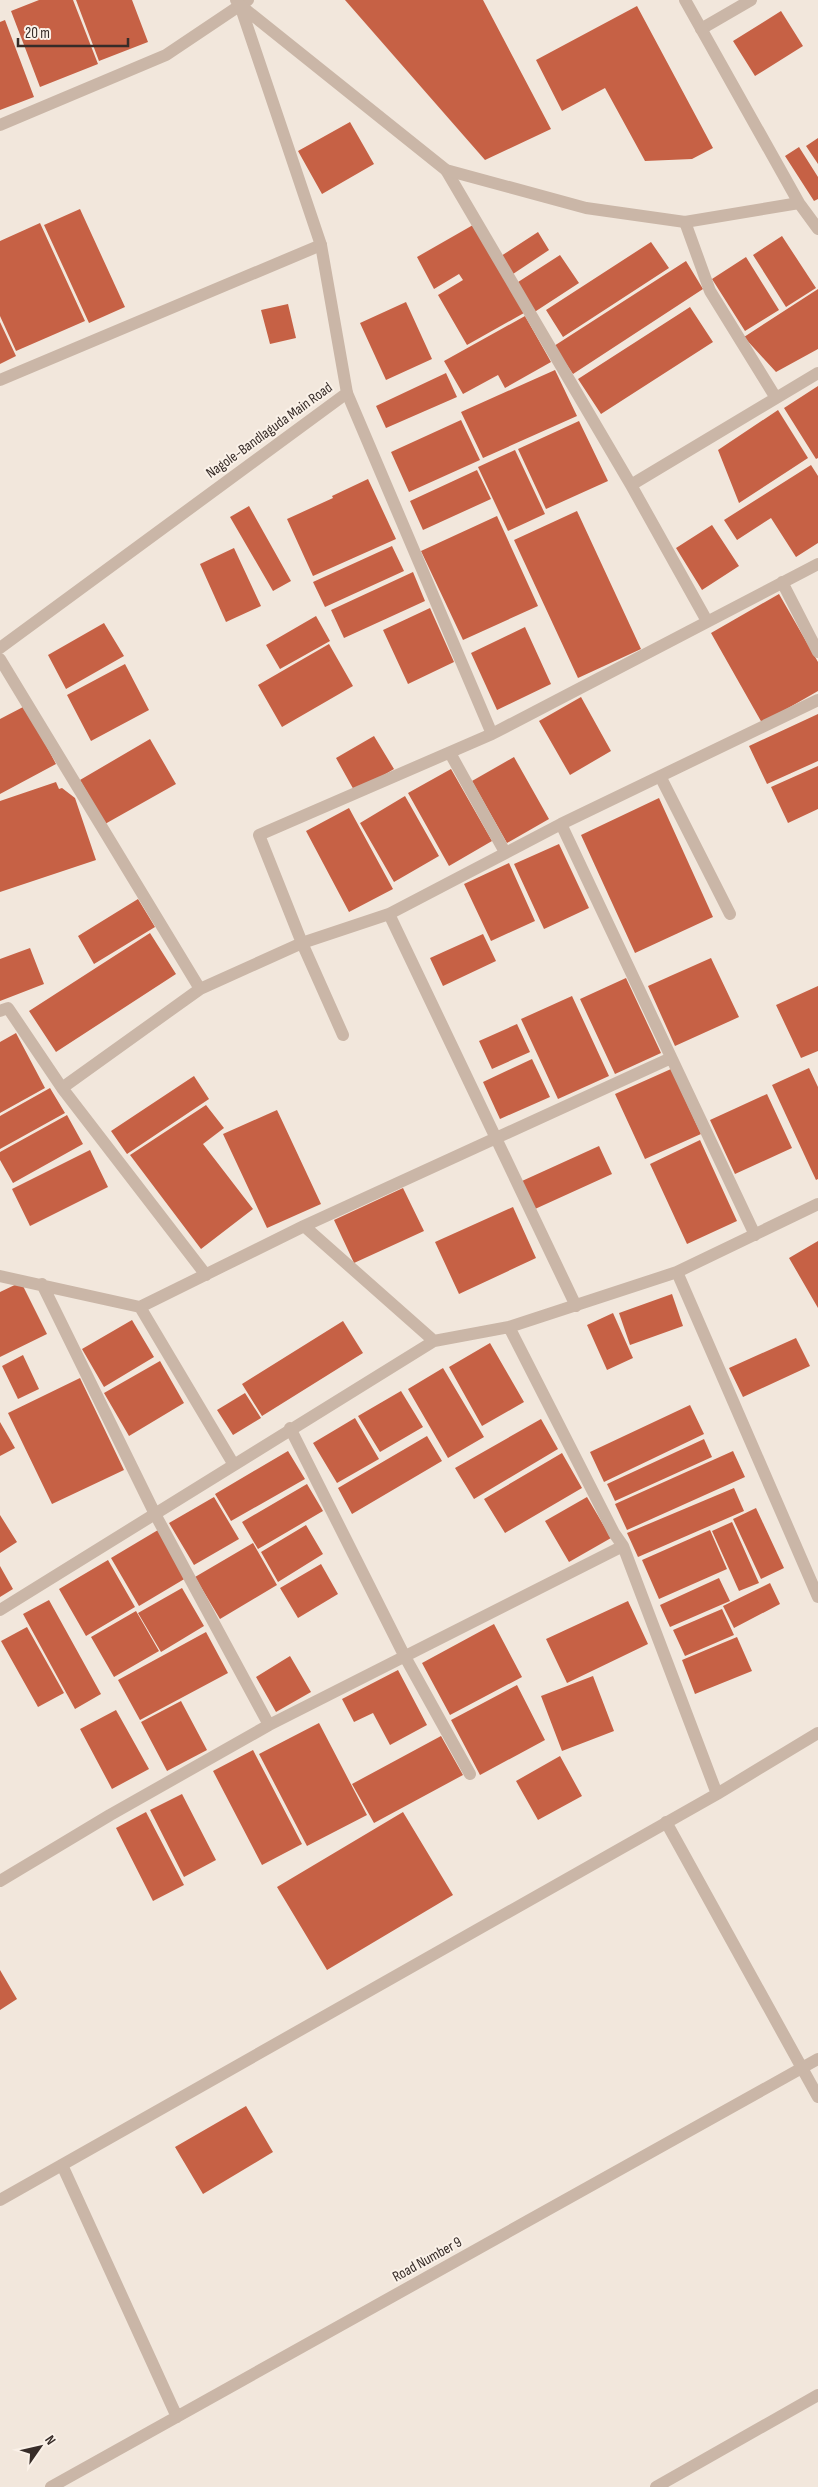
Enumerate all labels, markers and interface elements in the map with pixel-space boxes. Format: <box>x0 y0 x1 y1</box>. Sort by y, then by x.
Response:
scale bar <box>18 15 128 47</box>
text: 20 m <box>25 24 50 43</box>
street label: Nagole-Bandlaguda Main Road <box>202 378 336 483</box>
street label: Road Number 9 <box>389 2233 465 2286</box>
north arrow <box>15 2422 65 2472</box>
text: N <box>41 2432 60 2448</box>

